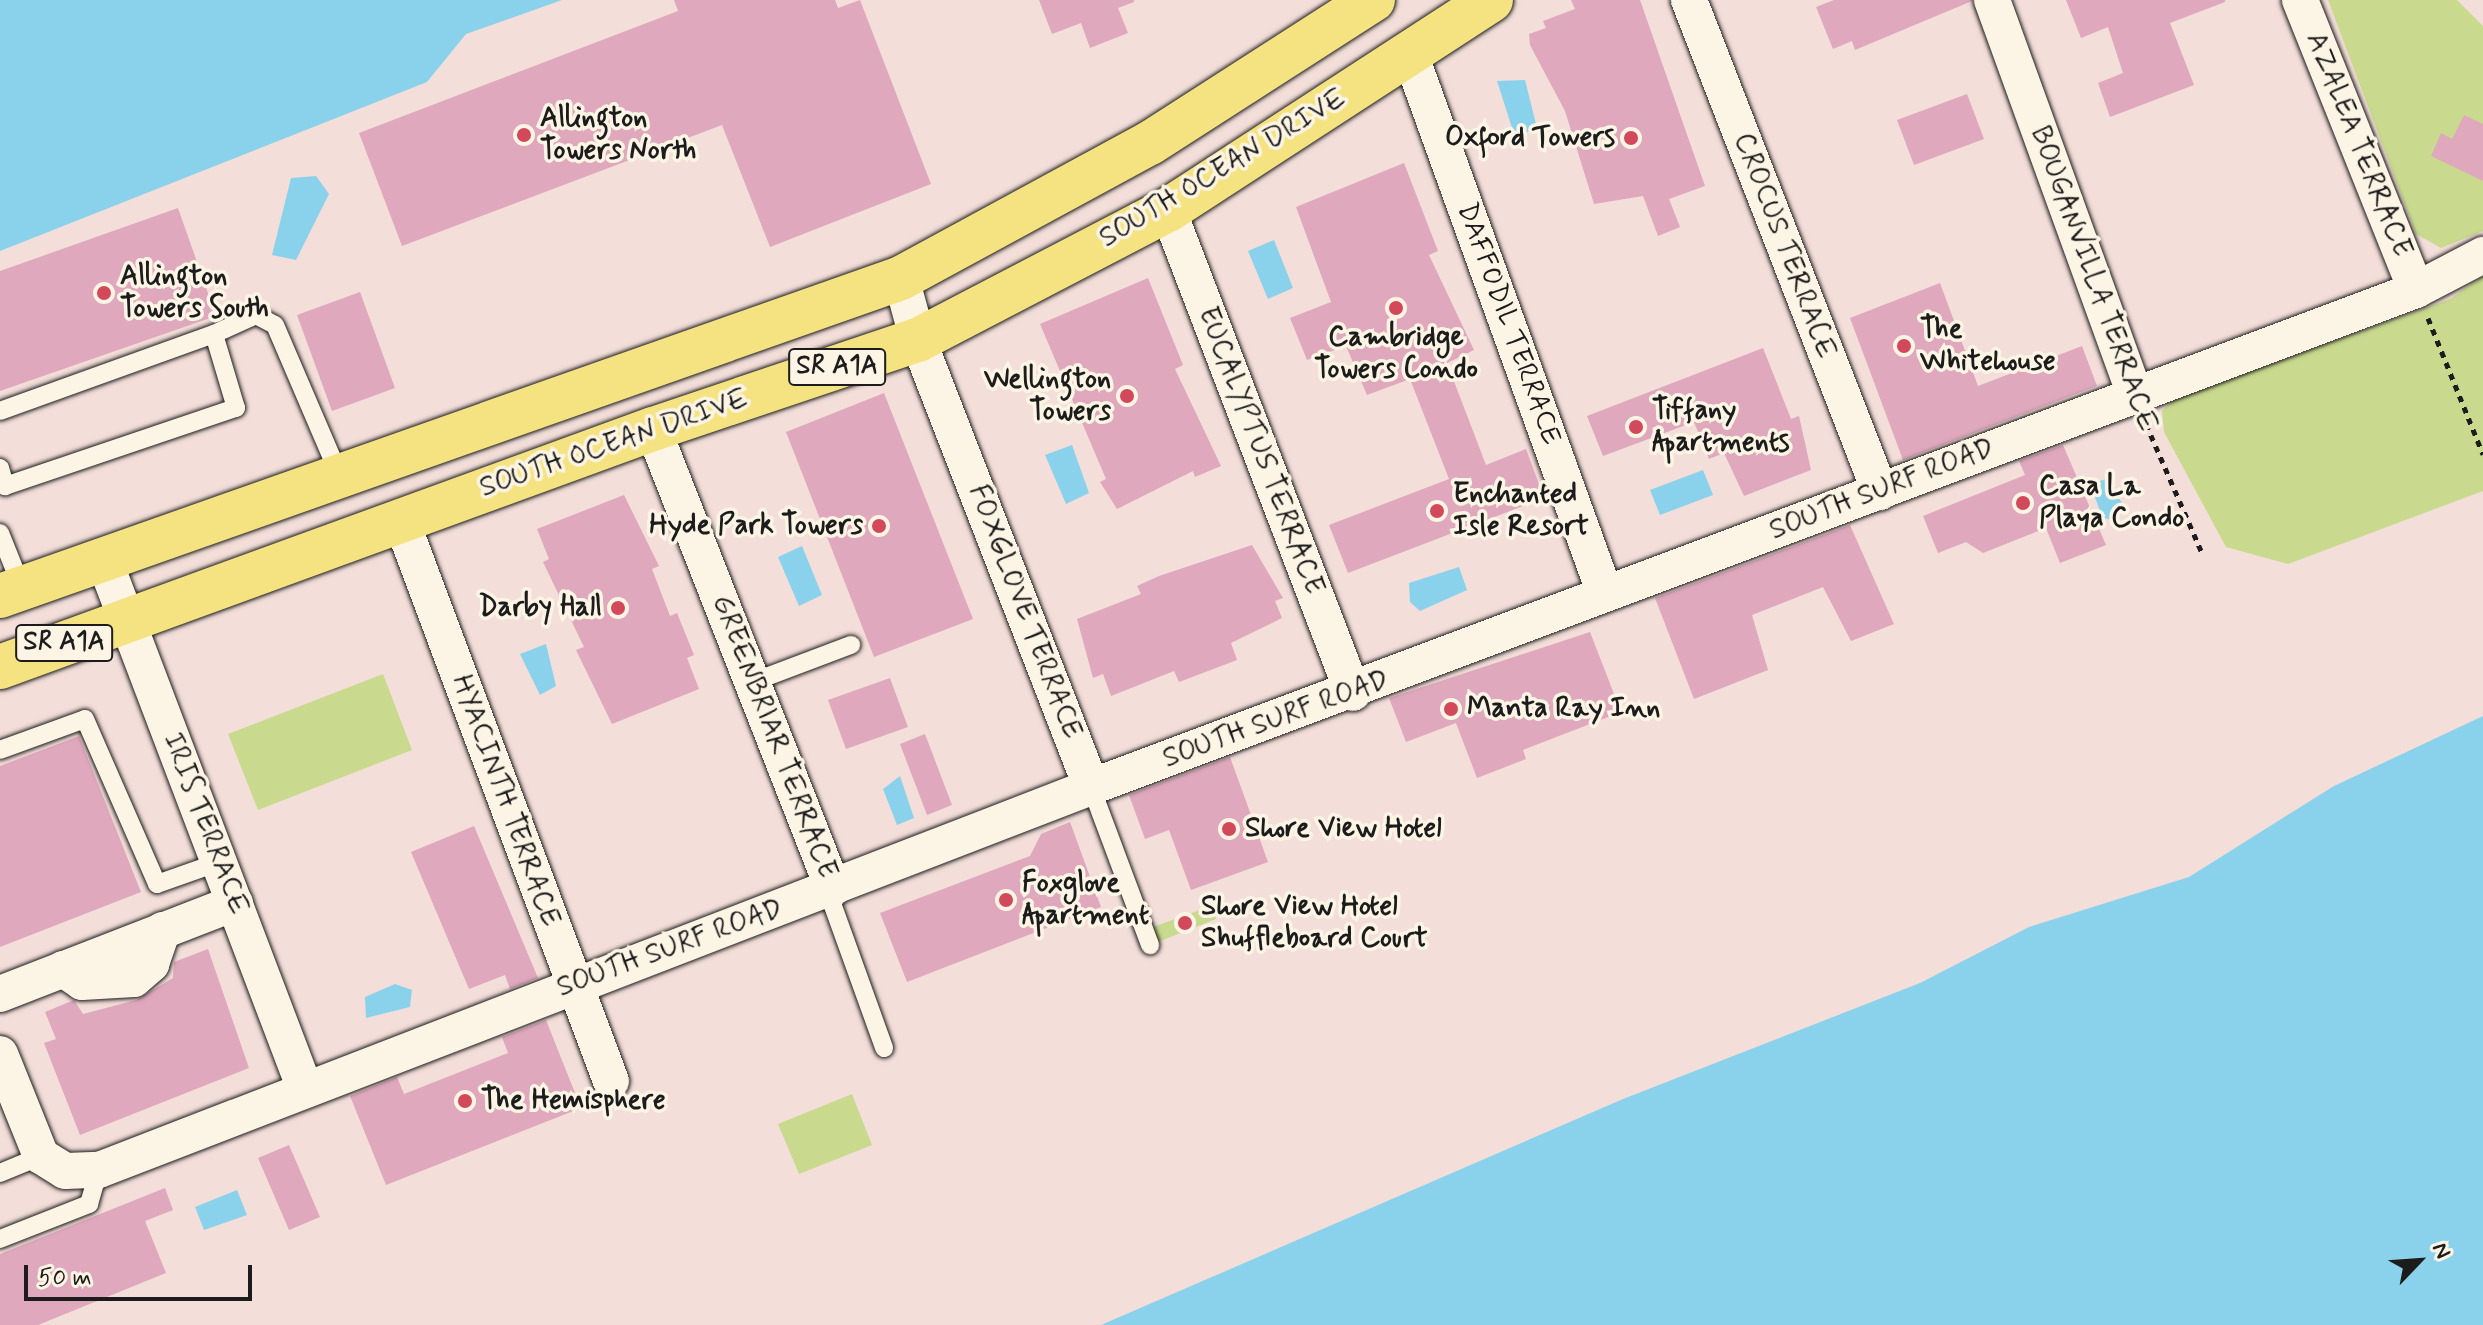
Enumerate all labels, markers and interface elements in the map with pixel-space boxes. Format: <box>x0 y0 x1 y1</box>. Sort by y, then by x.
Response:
street label: AZALEA TERRACE <box>2299 31 2417 259</box>
street label: SOUTH OCEAN DRIVE <box>1091 80 1355 258</box>
place label: Allington Towers North <box>540 102 694 168</box>
place label: Oxford Towers <box>1445 121 1615 155</box>
street label: BOUGANVILLA TERRACE <box>2023 125 2163 433</box>
marker: Allington Towers North <box>515 126 533 144</box>
marker: Oxford Towers <box>1622 129 1640 147</box>
street label: CROCUS TERRACE <box>1727 132 1841 360</box>
street label: DAFFODIL TERRACE <box>1449 199 1567 449</box>
place label: Allington Towers South <box>120 260 270 326</box>
marker: Allington Towers South <box>95 284 113 302</box>
marker: Cambridge Towers Condo <box>1387 299 1405 317</box>
street label: EUCALYPTUS TERRACE <box>1191 306 1329 596</box>
place label: The Whitehouse <box>1920 313 2056 379</box>
place label: Cambridge Towers Condo <box>1315 321 1477 387</box>
marker: The Whitehouse <box>1895 337 1913 355</box>
road number: SR A1A <box>787 345 887 389</box>
place label: Wellington Towers <box>984 363 1111 429</box>
street label: SOUTH OCEAN DRIVE <box>472 381 756 507</box>
marker: Wellington Towers <box>1118 387 1136 405</box>
place label: Tiffany Apartments <box>1652 394 1790 460</box>
marker: Tiffany Apartments <box>1627 418 1645 436</box>
street label: SOUTH SURF ROAD <box>1765 432 1999 548</box>
place label: Casa La Playa Condo <box>2039 470 2185 536</box>
place label: Enchanted Isle Resort <box>1453 478 1591 544</box>
street label: FOXGLOVE TERRACE <box>960 480 1088 744</box>
marker: Casa La Playa Condo <box>2014 494 2032 512</box>
marker: Enchanted Isle Resort <box>1428 502 1446 520</box>
place label: Hyde Park Towers <box>650 509 863 543</box>
marker: Hyde Park Towers <box>870 517 888 535</box>
place label: Darby Hall <box>476 591 602 625</box>
street label: GREENBRIAR TERRACE <box>706 594 842 880</box>
marker: Darby Hall <box>609 599 627 617</box>
road number: SR A1A <box>14 621 114 665</box>
street label: SOUTH SURF ROAD <box>1159 664 1393 776</box>
street label: HYACINTH TERRACE <box>444 671 566 931</box>
place label: Manta Ray Inn <box>1467 692 1653 726</box>
marker: Manta Ray Inn <box>1442 700 1460 718</box>
street label: IRIS TERRACE <box>156 730 254 918</box>
place label: Shore View Hotel <box>1245 812 1437 846</box>
marker: Shore View Hotel <box>1220 820 1238 838</box>
place label: Foxglove Apartment <box>1022 867 1149 933</box>
place label: Shore View Hotel Shuffleboard Court <box>1201 890 1427 956</box>
marker: Foxglove Apartment <box>997 891 1015 909</box>
street label: SOUTH SURF ROAD <box>553 893 787 1005</box>
marker: Shore View Hotel Shuffleboard Court <box>1176 914 1194 932</box>
place label: The Hemisphere <box>481 1084 671 1118</box>
marker: The Hemisphere <box>456 1092 474 1110</box>
north arrow <box>2379 1221 2459 1301</box>
text: N <box>2425 1238 2457 1263</box>
scale bar <box>28 1249 256 1299</box>
text: 50 m <box>38 1263 92 1294</box>

